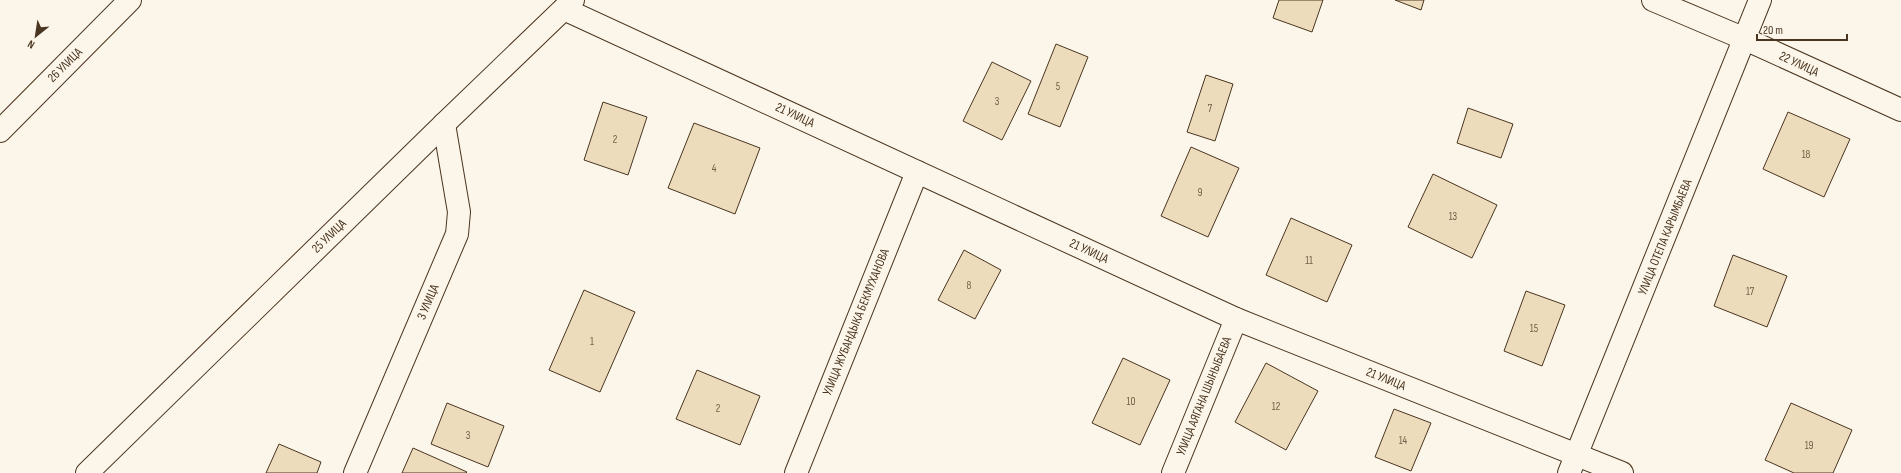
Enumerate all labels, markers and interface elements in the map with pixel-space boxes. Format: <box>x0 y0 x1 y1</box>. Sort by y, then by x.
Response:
north arrow <box>16 16 56 56</box>
scale bar <box>1757 16 1847 42</box>
text: 20 m <box>1763 23 1783 38</box>
text: N <box>25 37 37 51</box>
street label: 26 УЛИЦА <box>44 44 86 86</box>
street label: 22 УЛИЦА <box>1777 48 1822 80</box>
house number: 5 <box>1056 80 1060 93</box>
house number: 3 <box>995 95 1000 108</box>
street label: 21 УЛИЦА <box>773 99 817 131</box>
house number: 7 <box>1208 102 1213 115</box>
house number: 2 <box>613 133 618 146</box>
house number: 18 <box>1802 148 1811 161</box>
house number: 4 <box>712 162 717 175</box>
street label: УЛИЦА ОТЕПА КАРЫМБАЕВА <box>1634 176 1696 297</box>
house number: 9 <box>1198 186 1203 199</box>
house number: 13 <box>1449 210 1458 223</box>
street label: 25 УЛИЦА <box>308 215 350 256</box>
street label: 21 УЛИЦА <box>1067 235 1111 267</box>
street label: УЛИЦА ЖУБАНДЫКА БЕКМУХАНОВА <box>819 246 893 398</box>
house number: 11 <box>1305 254 1313 267</box>
house number: 8 <box>967 279 972 292</box>
street label: 3 УЛИЦА <box>413 282 443 322</box>
house number: 17 <box>1746 285 1755 298</box>
house number: 15 <box>1530 322 1538 335</box>
street label: УЛИЦА АЯГАНА ШЫНЫБАЕВА <box>1173 334 1235 458</box>
house number: 1 <box>590 335 594 348</box>
street label: 21 УЛИЦА <box>1364 364 1409 394</box>
house number: 10 <box>1127 395 1135 408</box>
house number: 12 <box>1272 400 1281 413</box>
house number: 2 <box>716 402 721 415</box>
house number: 3 <box>466 429 471 442</box>
house number: 14 <box>1399 434 1408 447</box>
house number: 19 <box>1805 439 1813 452</box>

